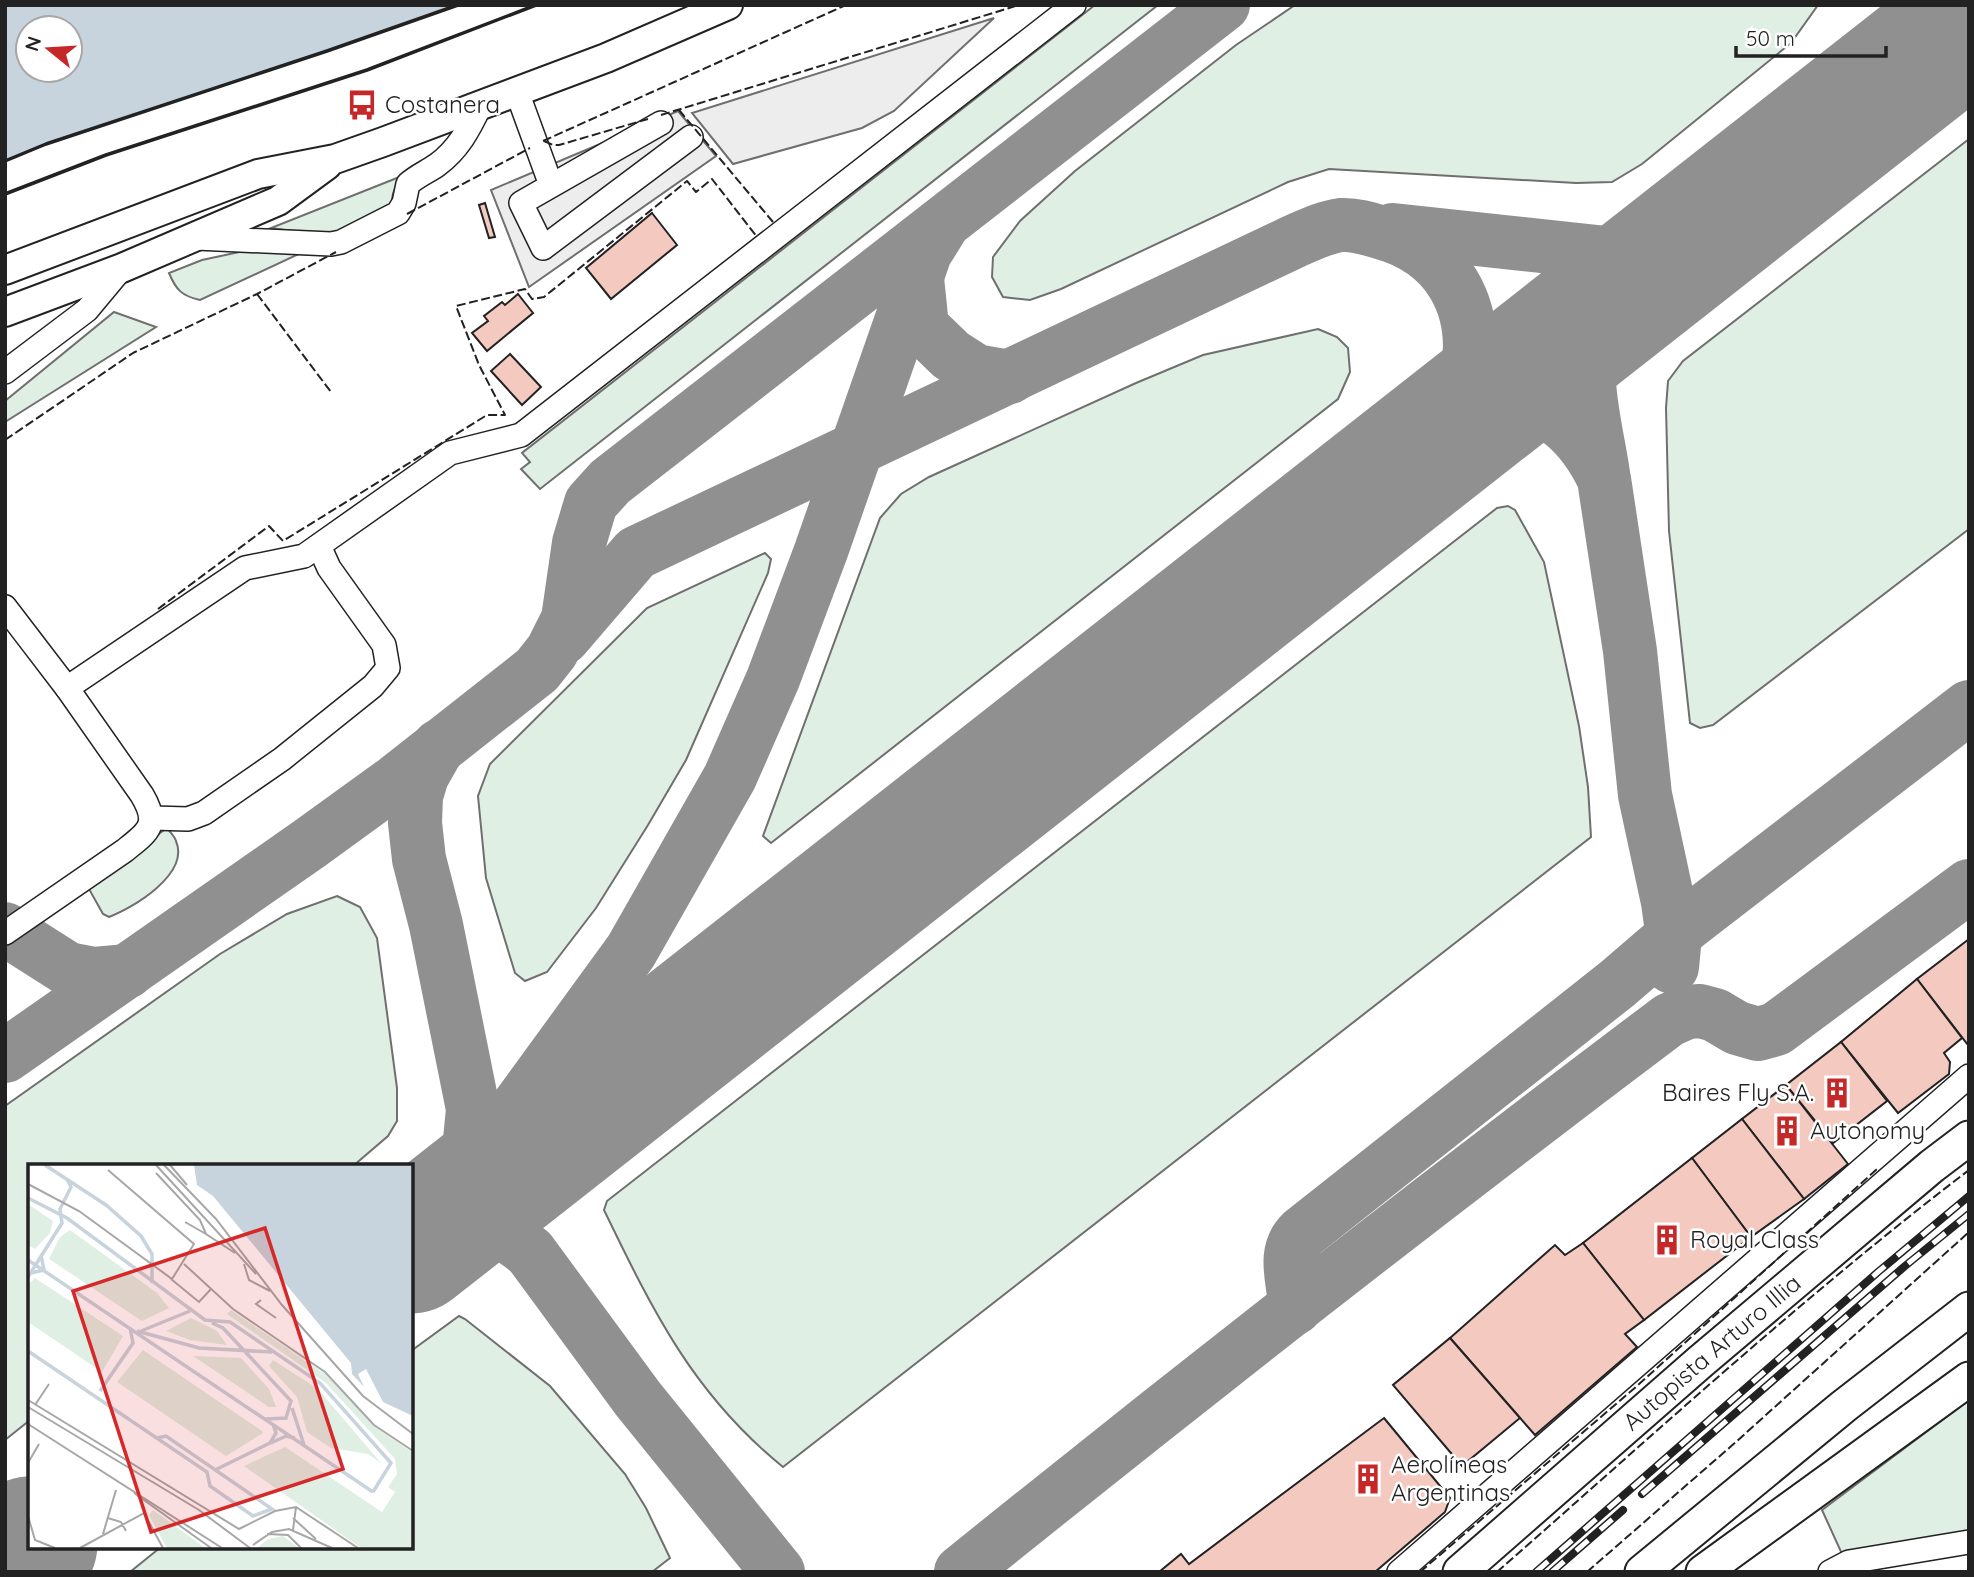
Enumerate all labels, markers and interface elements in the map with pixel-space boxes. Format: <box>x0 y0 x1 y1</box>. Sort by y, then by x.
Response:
north arrow <box>14 14 84 84</box>
scale bar <box>1736 14 1886 58</box>
text: 50 m <box>1746 25 1795 51</box>
text: N <box>19 33 46 54</box>
bus stop icon: Costanera <box>345 88 379 122</box>
place label: Costanera <box>385 89 500 119</box>
building icon: Baires Fly S.A. <box>1820 1076 1854 1110</box>
place label: Baires Fly S.A. <box>1662 1077 1814 1107</box>
building icon: Autonomy <box>1770 1114 1804 1148</box>
place label: Autonomy <box>1810 1115 1925 1145</box>
inset map <box>28 1164 413 1549</box>
building icon: Royal Class <box>1650 1223 1684 1257</box>
place label: Royal Class <box>1690 1224 1819 1254</box>
street label: Autopista Arturo Illia <box>1616 1267 1806 1437</box>
place label: Aerolíneas Argentinas <box>1391 1449 1510 1507</box>
building icon: Aerolíneas Argentinas <box>1351 1462 1385 1496</box>

